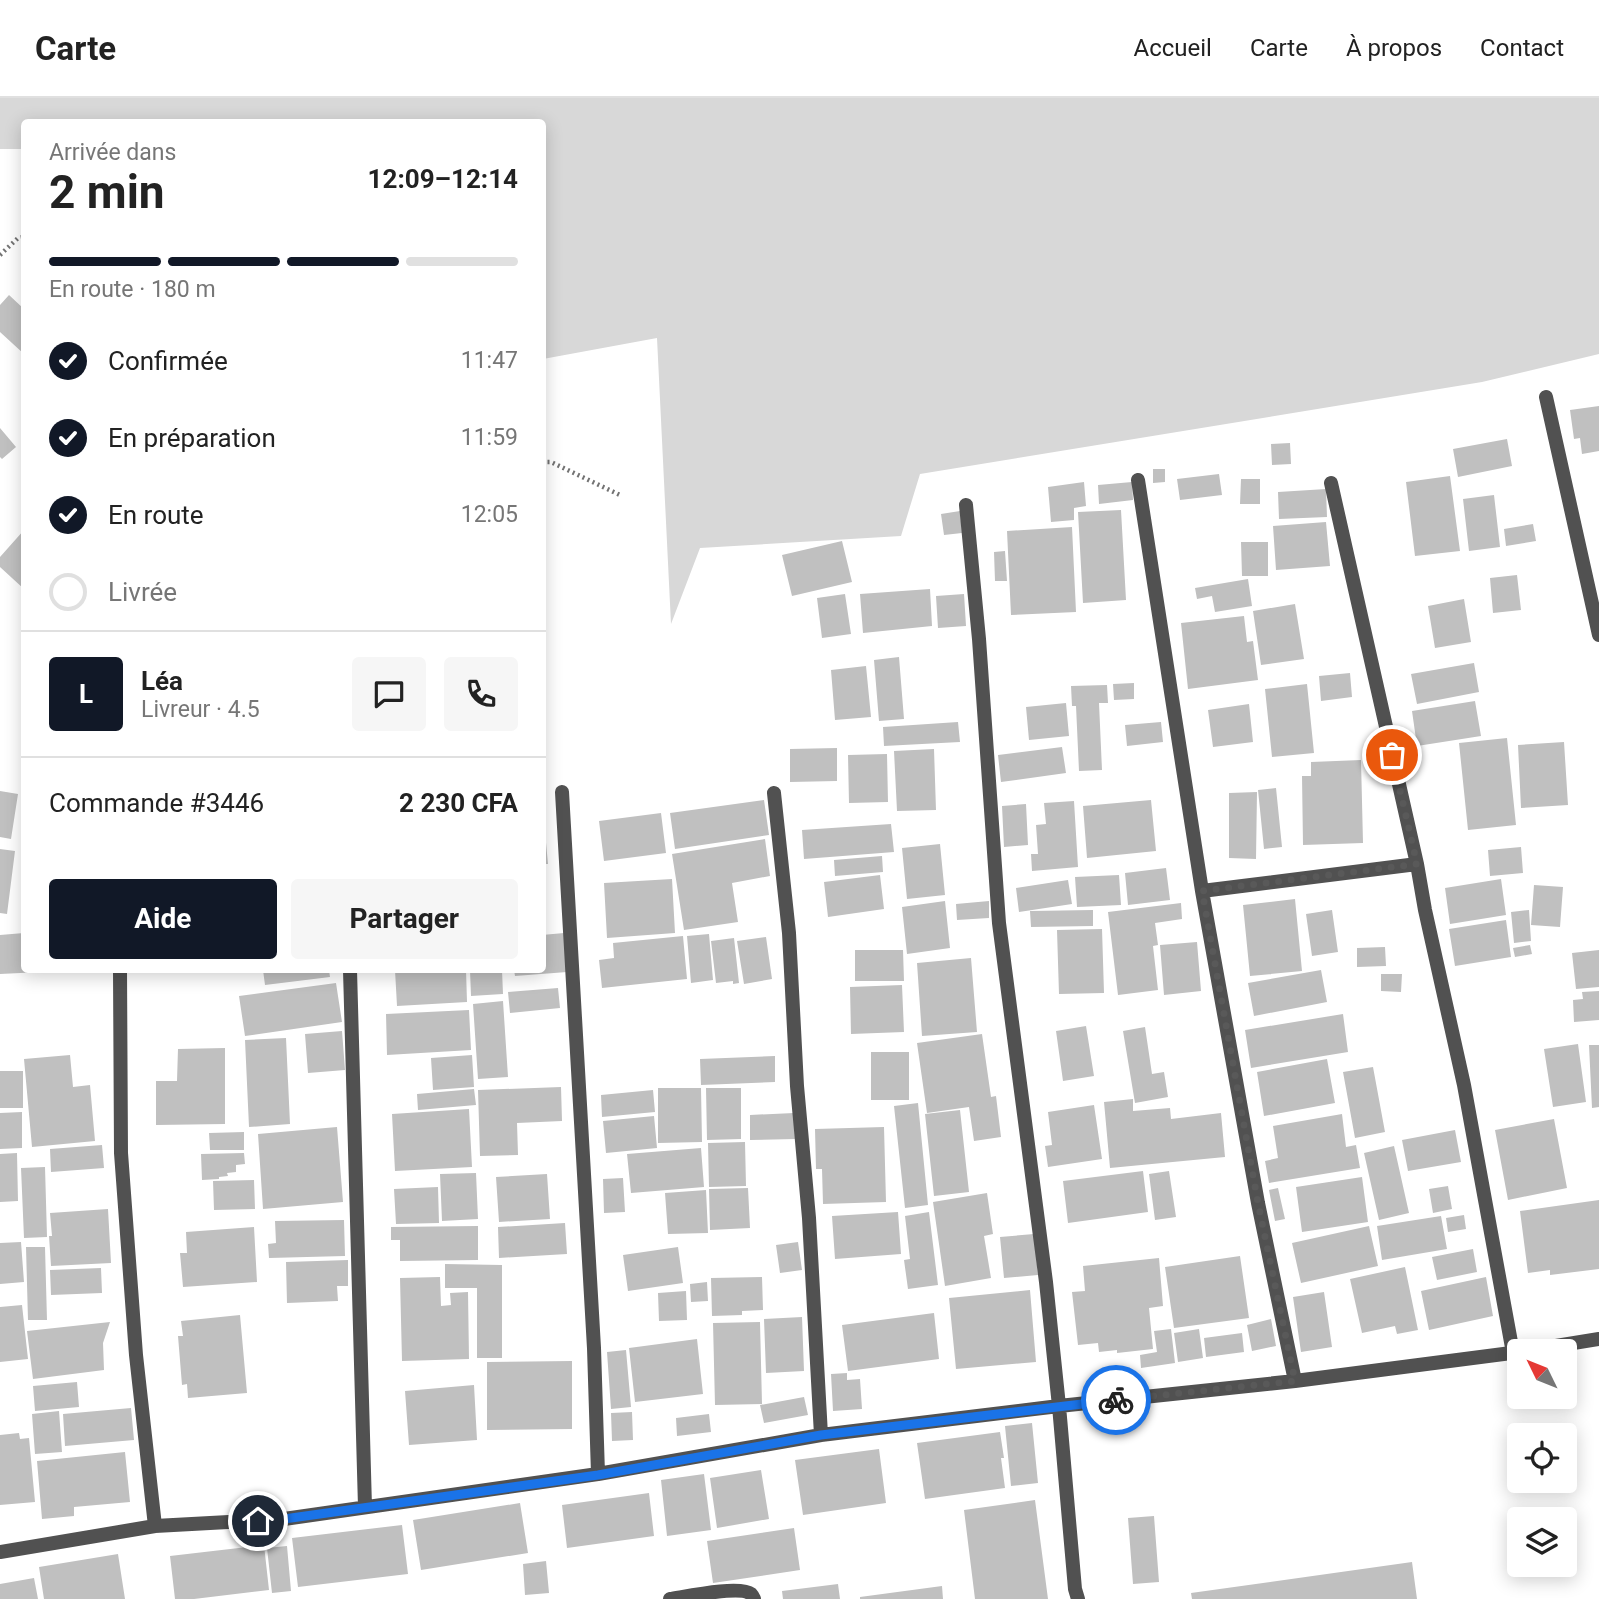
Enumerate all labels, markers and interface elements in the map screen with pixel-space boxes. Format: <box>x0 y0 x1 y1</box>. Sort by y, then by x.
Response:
text: Carte <box>35 29 116 68</box>
text: Accueil <box>1133 34 1212 62</box>
text: Carte <box>1250 34 1308 62</box>
text: À propos <box>1346 34 1442 62</box>
text: Contact <box>1480 34 1564 62</box>
text: Arrivée dans <box>49 139 176 166</box>
text: 12:09–12:14 <box>368 164 518 194</box>
text: 2 min <box>49 165 165 219</box>
text: En route · 180 m <box>49 276 216 303</box>
icon: check <box>49 342 87 380</box>
text: Confirmée <box>108 346 228 376</box>
text: 11:47 <box>461 347 518 374</box>
icon: check <box>49 419 87 457</box>
text: En préparation <box>108 423 276 453</box>
text: 11:59 <box>461 424 518 451</box>
icon: check <box>49 496 87 534</box>
text: En route <box>108 500 204 530</box>
text: 12:05 <box>461 501 518 528</box>
text: Livrée <box>108 577 177 607</box>
button: chat <box>352 657 426 731</box>
button: phone <box>444 657 518 731</box>
text: Léa <box>141 666 183 696</box>
text: L <box>79 679 93 709</box>
text: Livreur · 4.5 <box>141 696 260 723</box>
pin <box>1362 725 1422 785</box>
icon: bag <box>1373 736 1411 774</box>
text: Commande #3446 <box>49 788 264 818</box>
text: 2 230 CFA <box>399 788 518 818</box>
button: Aide <box>49 879 277 959</box>
button: Partager <box>291 879 518 959</box>
north arrow <box>1507 1339 1577 1409</box>
map controls <box>1507 1339 1577 1577</box>
courier <box>1081 1365 1151 1435</box>
icon: bike <box>1097 1381 1135 1419</box>
button: locate <box>1507 1423 1577 1493</box>
pin <box>228 1491 288 1551</box>
icon: home <box>239 1502 277 1540</box>
button: layers <box>1507 1507 1577 1577</box>

